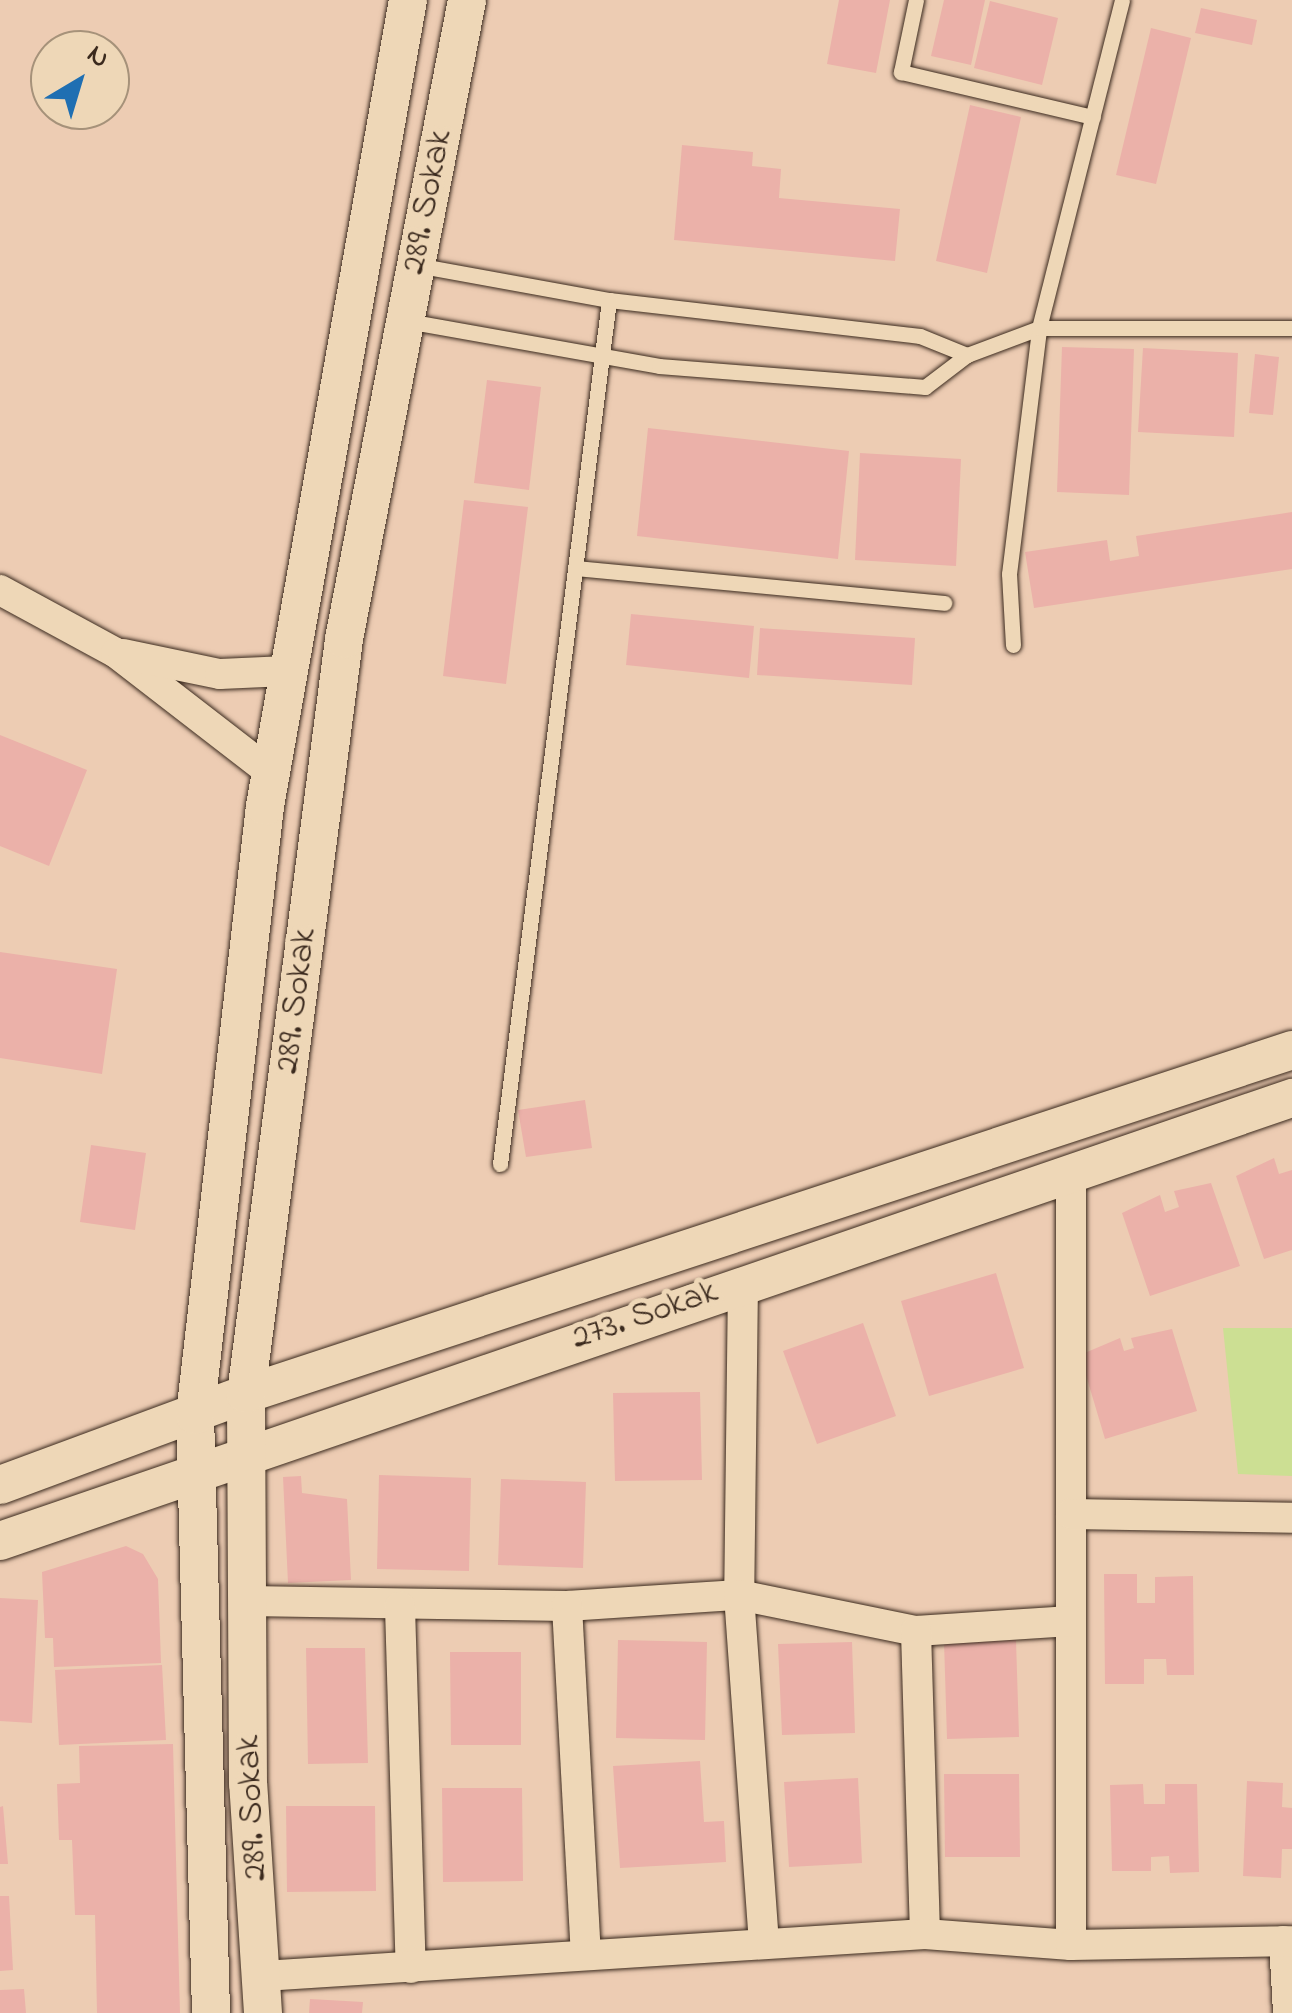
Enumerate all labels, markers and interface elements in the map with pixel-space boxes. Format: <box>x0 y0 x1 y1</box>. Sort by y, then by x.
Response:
north arrow <box>30 30 130 130</box>
text: N <box>77 36 118 80</box>
street label: 289. Sokak <box>393 126 463 278</box>
street label: 289. Sokak <box>267 926 327 1076</box>
street label: 273. Sokak <box>567 1272 723 1360</box>
street label: 289. Sokak <box>228 1734 278 1882</box>

